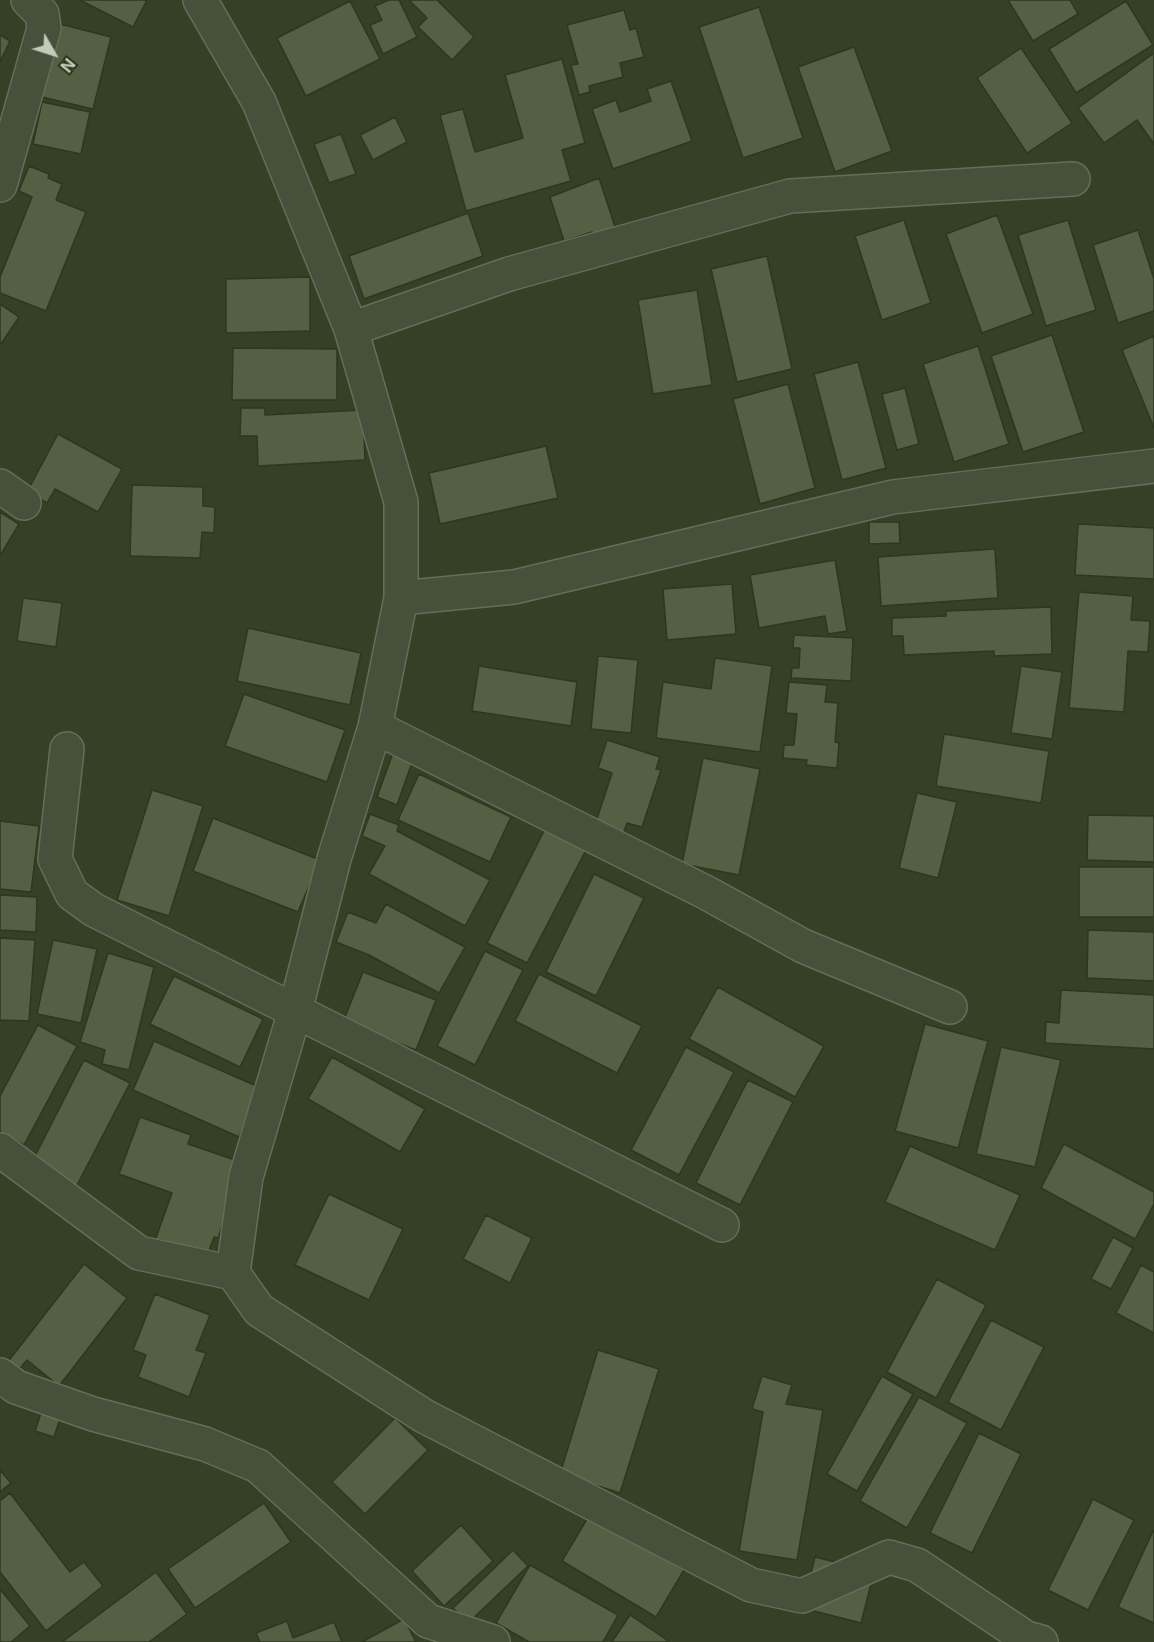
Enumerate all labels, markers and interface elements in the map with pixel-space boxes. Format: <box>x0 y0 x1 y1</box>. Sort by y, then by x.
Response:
north arrow <box>24 24 84 84</box>
text: N <box>56 54 80 76</box>

